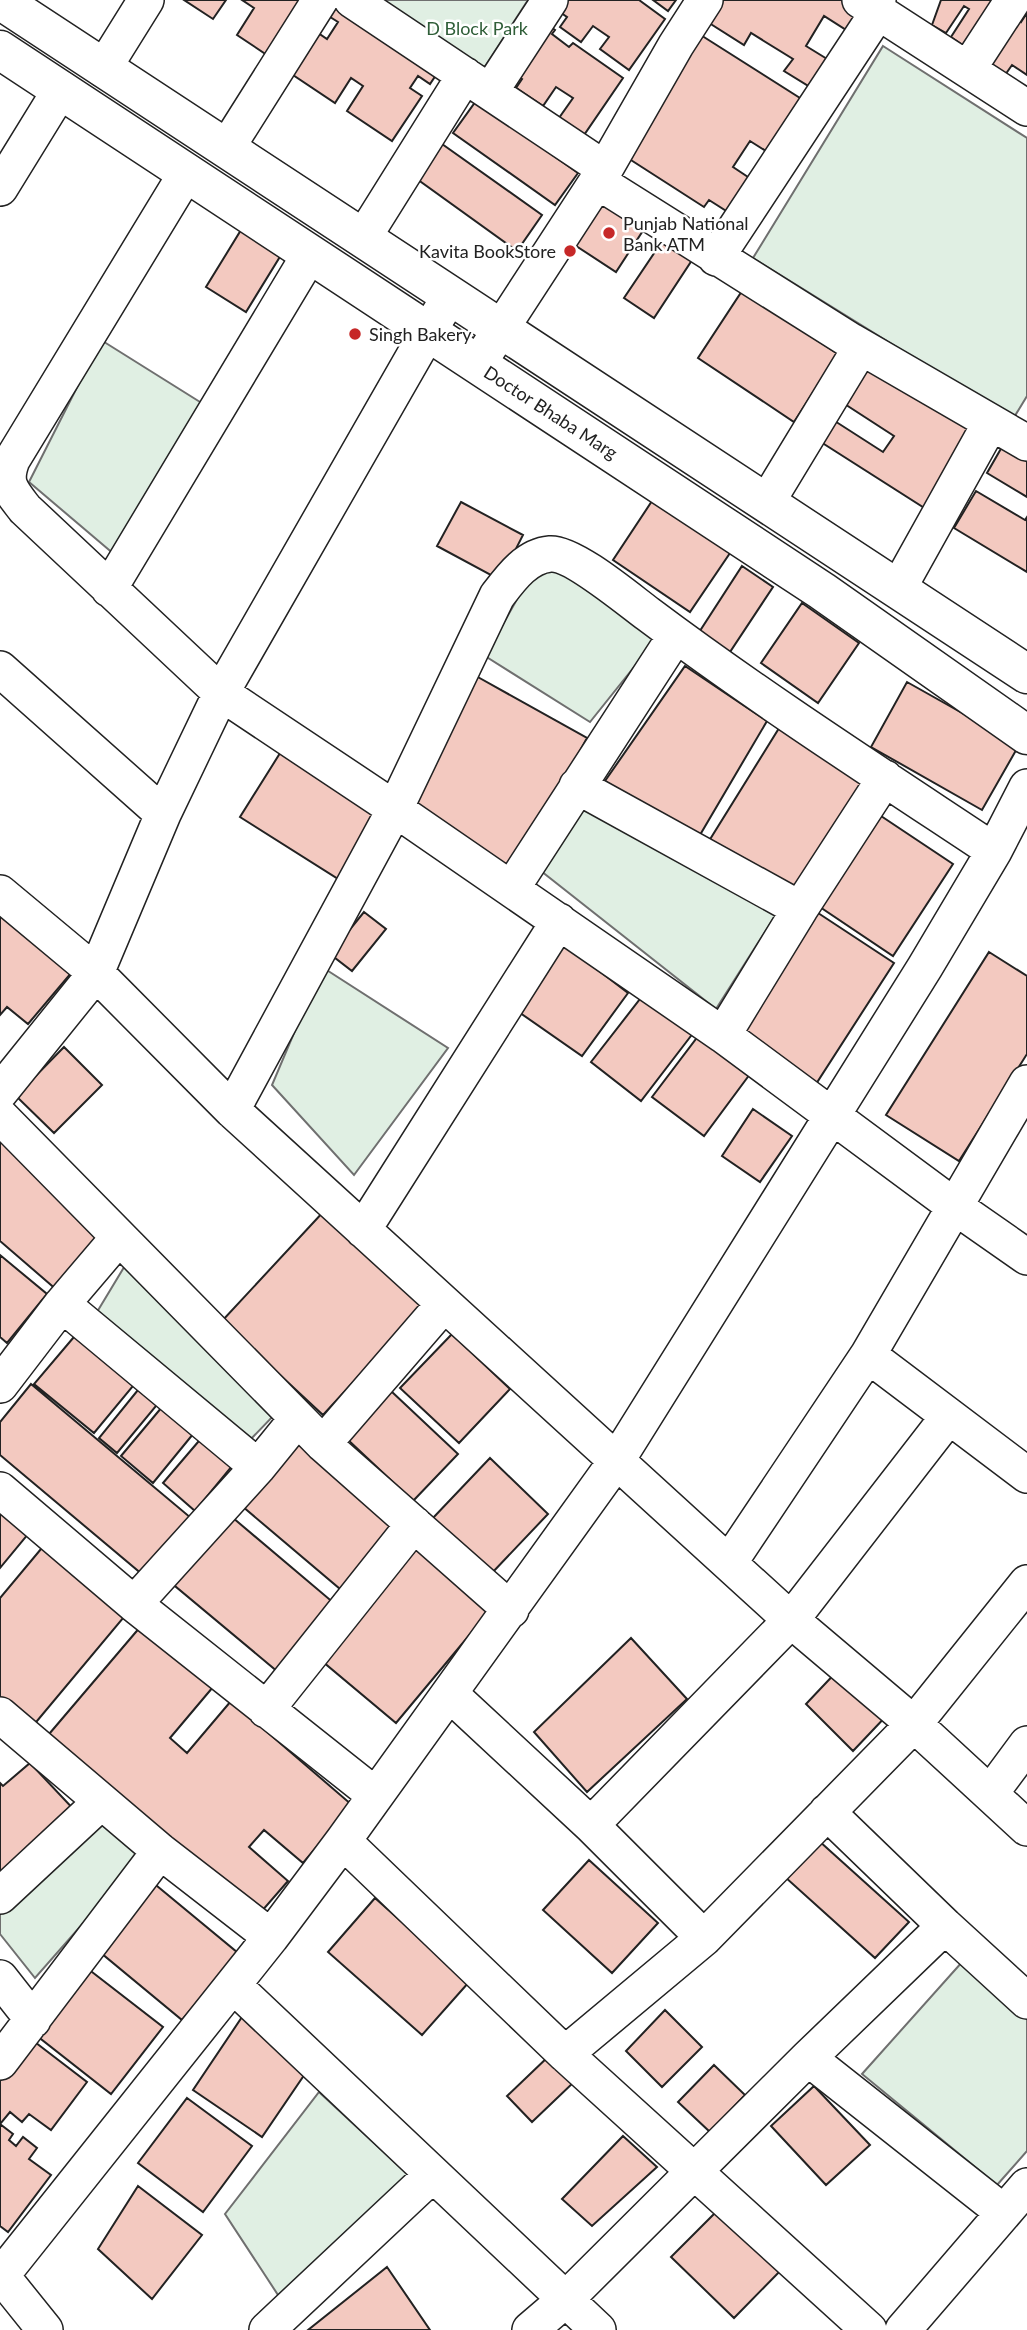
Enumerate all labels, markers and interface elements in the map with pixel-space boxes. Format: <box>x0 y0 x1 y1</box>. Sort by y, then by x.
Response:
park label: D Block Park <box>426 17 529 39</box>
place label: Punjab National Bank ATM <box>623 212 749 255</box>
marker: Punjab National Bank ATM <box>601 225 617 241</box>
place label: Kavita BookStore <box>419 240 556 262</box>
marker: Kavita BookStore <box>562 243 578 259</box>
place label: Singh Bakery <box>369 323 472 345</box>
marker: Singh Bakery <box>347 326 363 342</box>
street label: Doctor Bhaba Marg <box>480 361 622 463</box>

